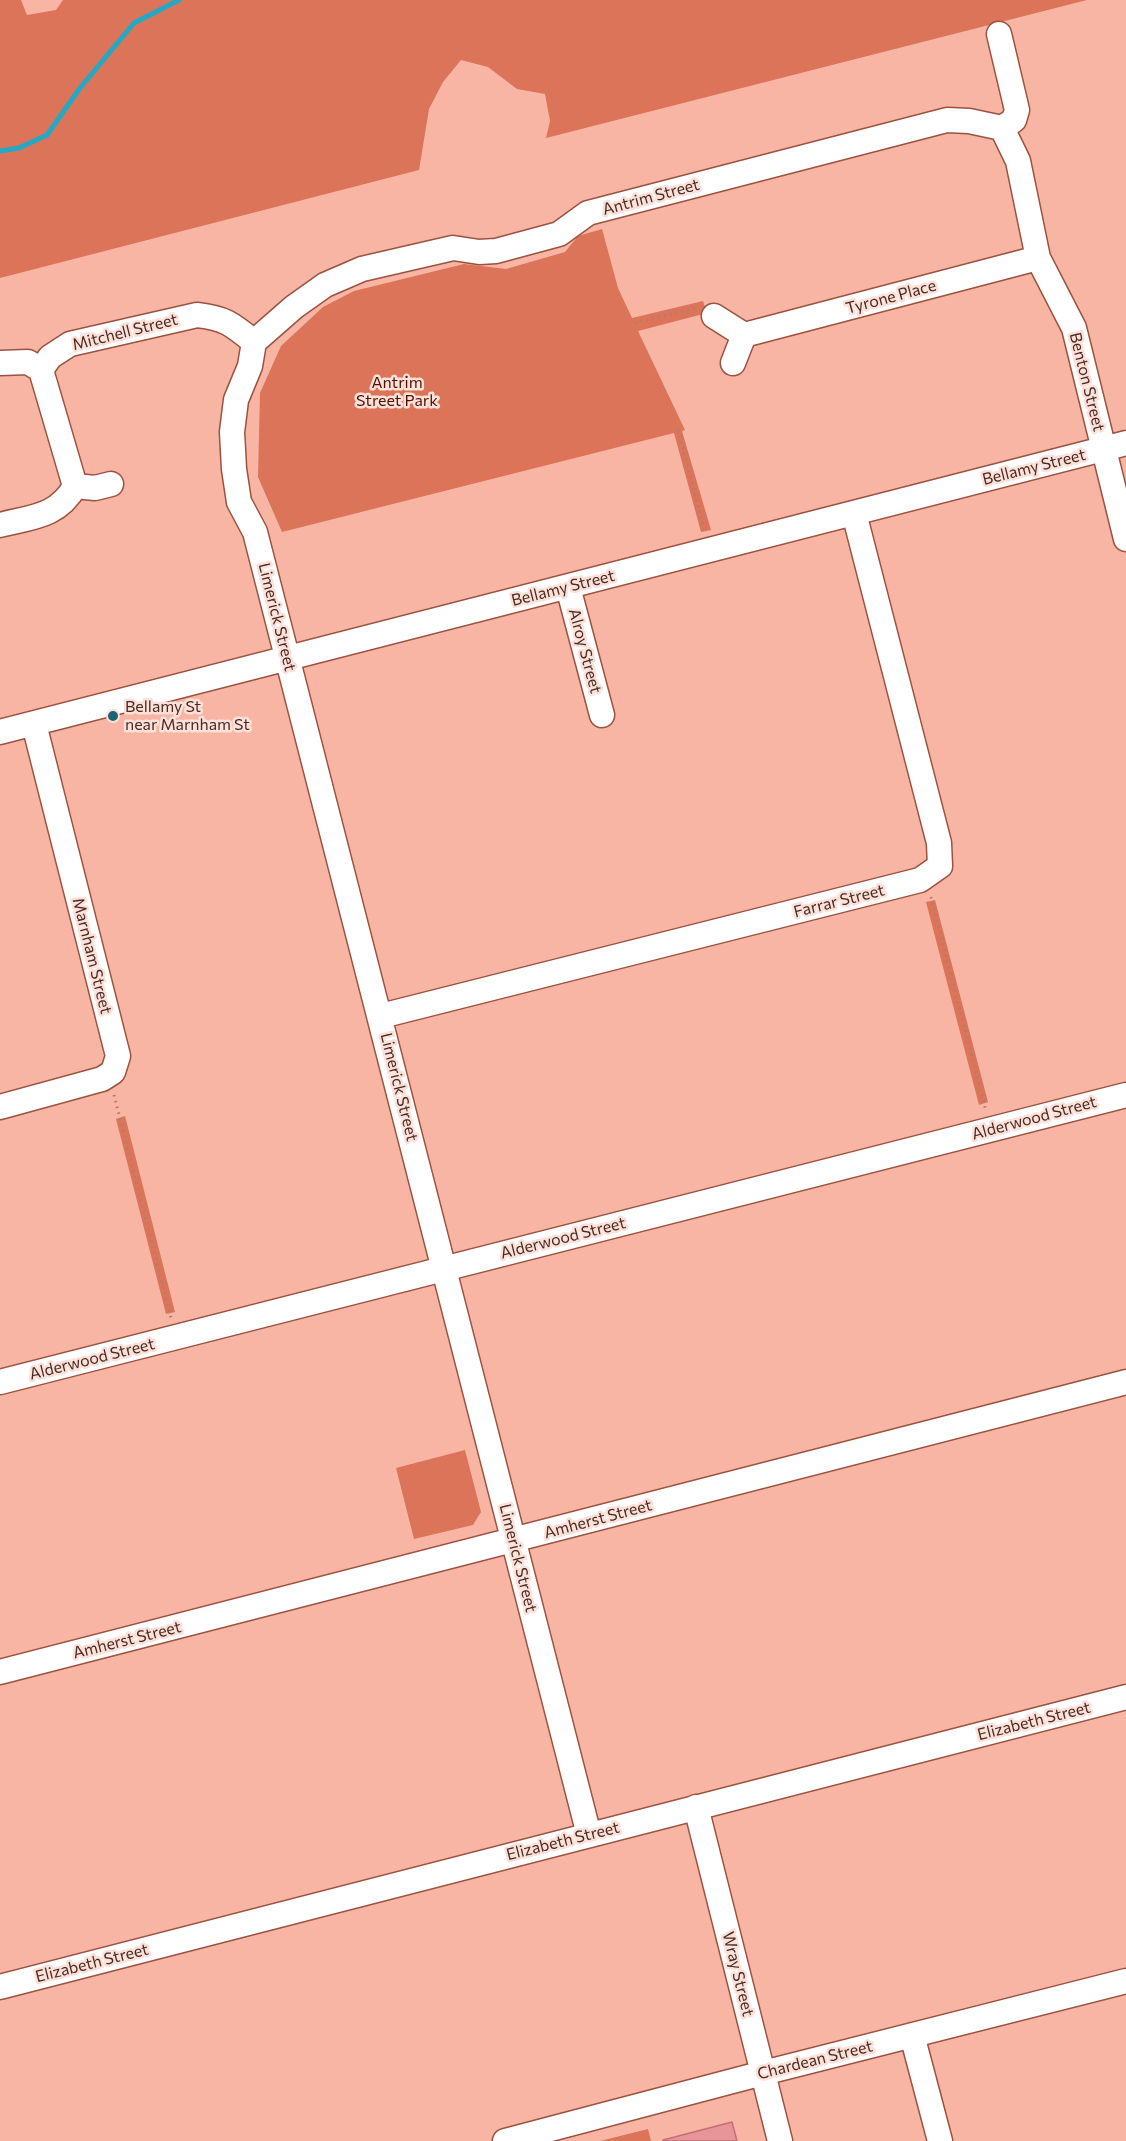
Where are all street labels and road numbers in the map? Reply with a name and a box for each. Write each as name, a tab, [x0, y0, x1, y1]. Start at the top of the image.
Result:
street label: Antrim Street	[600, 175, 702, 219]
street label: Tyrone Place	[844, 276, 938, 318]
street label: Mitchell Street	[70, 310, 180, 354]
street label: Benton Street	[1065, 330, 1109, 434]
street label: Bellamy Street	[980, 445, 1088, 489]
street label: Limerick Street	[254, 561, 300, 673]
street label: Bellamy Street	[509, 566, 617, 610]
street label: Alroy Street	[564, 606, 606, 696]
street label: Farrar Street	[792, 880, 886, 922]
street label: Marnham Street	[68, 896, 116, 1016]
street label: Limerick Street	[376, 1031, 422, 1143]
street label: Alderwood Street	[970, 1092, 1098, 1144]
street label: Alderwood Street	[498, 1213, 628, 1263]
street label: Alderwood Street	[27, 1334, 157, 1384]
street label: Amherst Street	[542, 1495, 654, 1543]
street label: Limerick Street	[495, 1502, 541, 1614]
street label: Amherst Street	[71, 1617, 183, 1663]
street label: Elizabeth Street	[975, 1698, 1093, 1744]
street label: Elizabeth Street	[504, 1818, 622, 1864]
street label: Wray Street	[718, 1930, 758, 2018]
street label: Elizabeth Street	[33, 1940, 151, 1986]
street label: Chardean Street	[755, 2036, 875, 2084]

